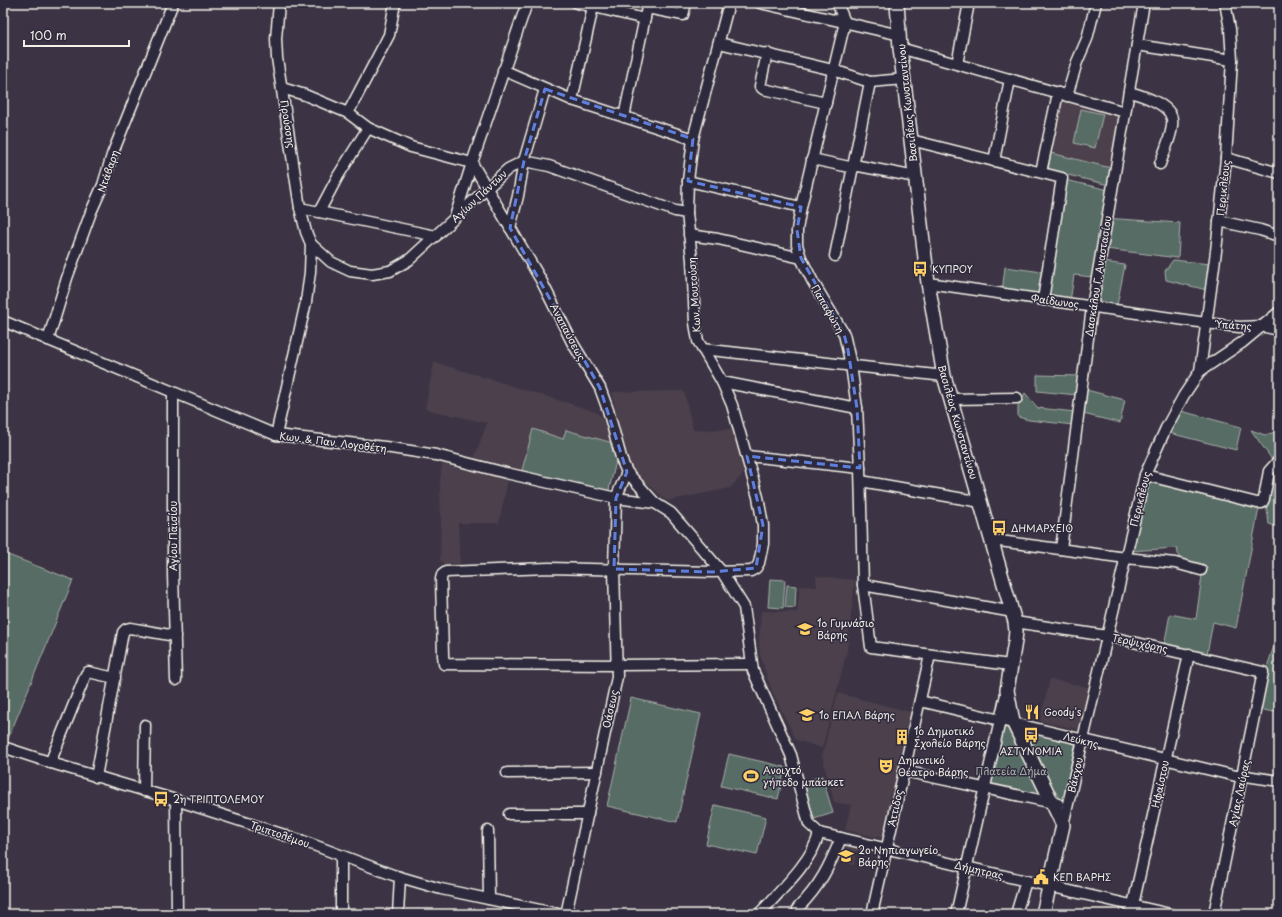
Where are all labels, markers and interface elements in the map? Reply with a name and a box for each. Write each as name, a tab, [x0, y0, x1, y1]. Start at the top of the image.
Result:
scale bar	[24, 22, 129, 48]
text: 100 m	[30, 26, 67, 44]
street label: Βασιλέως Κωνσταντίνου	[893, 43, 920, 163]
street label: Προύσσης	[277, 99, 300, 149]
street label: Ντάβαρη	[93, 148, 123, 194]
street label: Περικλέους	[1212, 159, 1233, 217]
street label: Αγίων Πάντων	[447, 166, 510, 225]
street label: Δασκάλου Γ. Αναστασίου	[1081, 214, 1115, 337]
street label: Κων. Μουτούση	[683, 257, 704, 333]
bus stop icon: ΚΥΠΡΟΥ	[911, 260, 929, 278]
place label: ΚΥΠΡΟΥ	[932, 261, 973, 276]
street label: Παπαφώτη	[808, 282, 848, 336]
street label: Φαίδωνος	[1030, 290, 1080, 311]
street label: Αναπαύσεως	[547, 300, 590, 363]
street label: Ύπάτης	[1214, 316, 1252, 333]
street label: Βασιλέως Κωνσταντίνου	[935, 363, 982, 481]
street label: Κων. & Παν. Λογοθέτη	[279, 427, 388, 456]
street label: Περικλέους	[1125, 470, 1154, 528]
street label: Αγίου Παϊσίου	[165, 501, 180, 571]
bus stop icon: ΔΗΜΑΡΧΕΙΟ	[990, 519, 1008, 537]
place label: ΔΗΜΑΡΧΕΙΟ	[1011, 520, 1073, 535]
place label: 1ο Γυμνάσιο Βάρης	[817, 615, 875, 643]
school or university icon: 1ο Γυμνάσιο Βάρης	[796, 620, 814, 638]
street label: Τερψιχόρης	[1111, 629, 1169, 656]
street label: Οάσεως	[598, 688, 621, 729]
restaurant icon: Goody's	[1023, 703, 1041, 721]
place label: Goody's	[1044, 704, 1082, 720]
school or university icon: 1ο ΕΠΑΛ Βάρης	[798, 706, 816, 724]
place label: 1ο ΕΠΑΛ Βάρης	[819, 707, 895, 723]
place label: 1ο Δημοτικό Σχολείο Βάρης	[914, 723, 986, 751]
bus stop icon: ΑΣΤΥΝΟΜΙΑ	[1022, 726, 1040, 744]
building icon: 1ο Δημοτικό Σχολείο Βάρης	[893, 728, 911, 746]
street label: Λεύκης	[1062, 728, 1100, 751]
place label: ΑΣΤΥΝΟΜΙΑ	[1000, 743, 1063, 758]
place label: Δημοτικό Θέατρο Βάρης	[898, 752, 968, 780]
street label: Βάκχου	[1063, 755, 1086, 794]
theatre icon: Δημοτικό Θέατρο Βάρης	[877, 757, 895, 775]
street label: Ηφαίστου	[1147, 758, 1172, 809]
street label: Αγίας Λαύρας	[1224, 758, 1254, 828]
place label: Ανοιχτό γήπεδο μπάσκετ	[763, 762, 844, 789]
park label: Πλατεία Δήμα	[975, 763, 1047, 778]
sports icon: Ανοιχτό γήπεδο μπάσκετ	[742, 767, 760, 785]
street label: Άττιδος	[883, 788, 906, 828]
bus stop icon: 2η ΤΡΙΠΤΟΛΕΜΟΥ	[152, 790, 170, 808]
place label: 2η ΤΡΙΠΤΟΛΕΜΟΥ	[173, 791, 264, 806]
street label: Τριπτολέμου	[249, 816, 312, 851]
place label: 2ο Νηπιαγωγείο Βάρης	[858, 842, 939, 870]
school or university icon: 2ο Νηπιαγωγείο Βάρης	[837, 847, 855, 865]
street label: Δήμητρας	[953, 857, 1005, 883]
public building icon: ΚΕΠ ΒΑΡΗΣ	[1032, 868, 1050, 886]
place label: ΚΕΠ ΒΑΡΗΣ	[1053, 869, 1111, 884]

